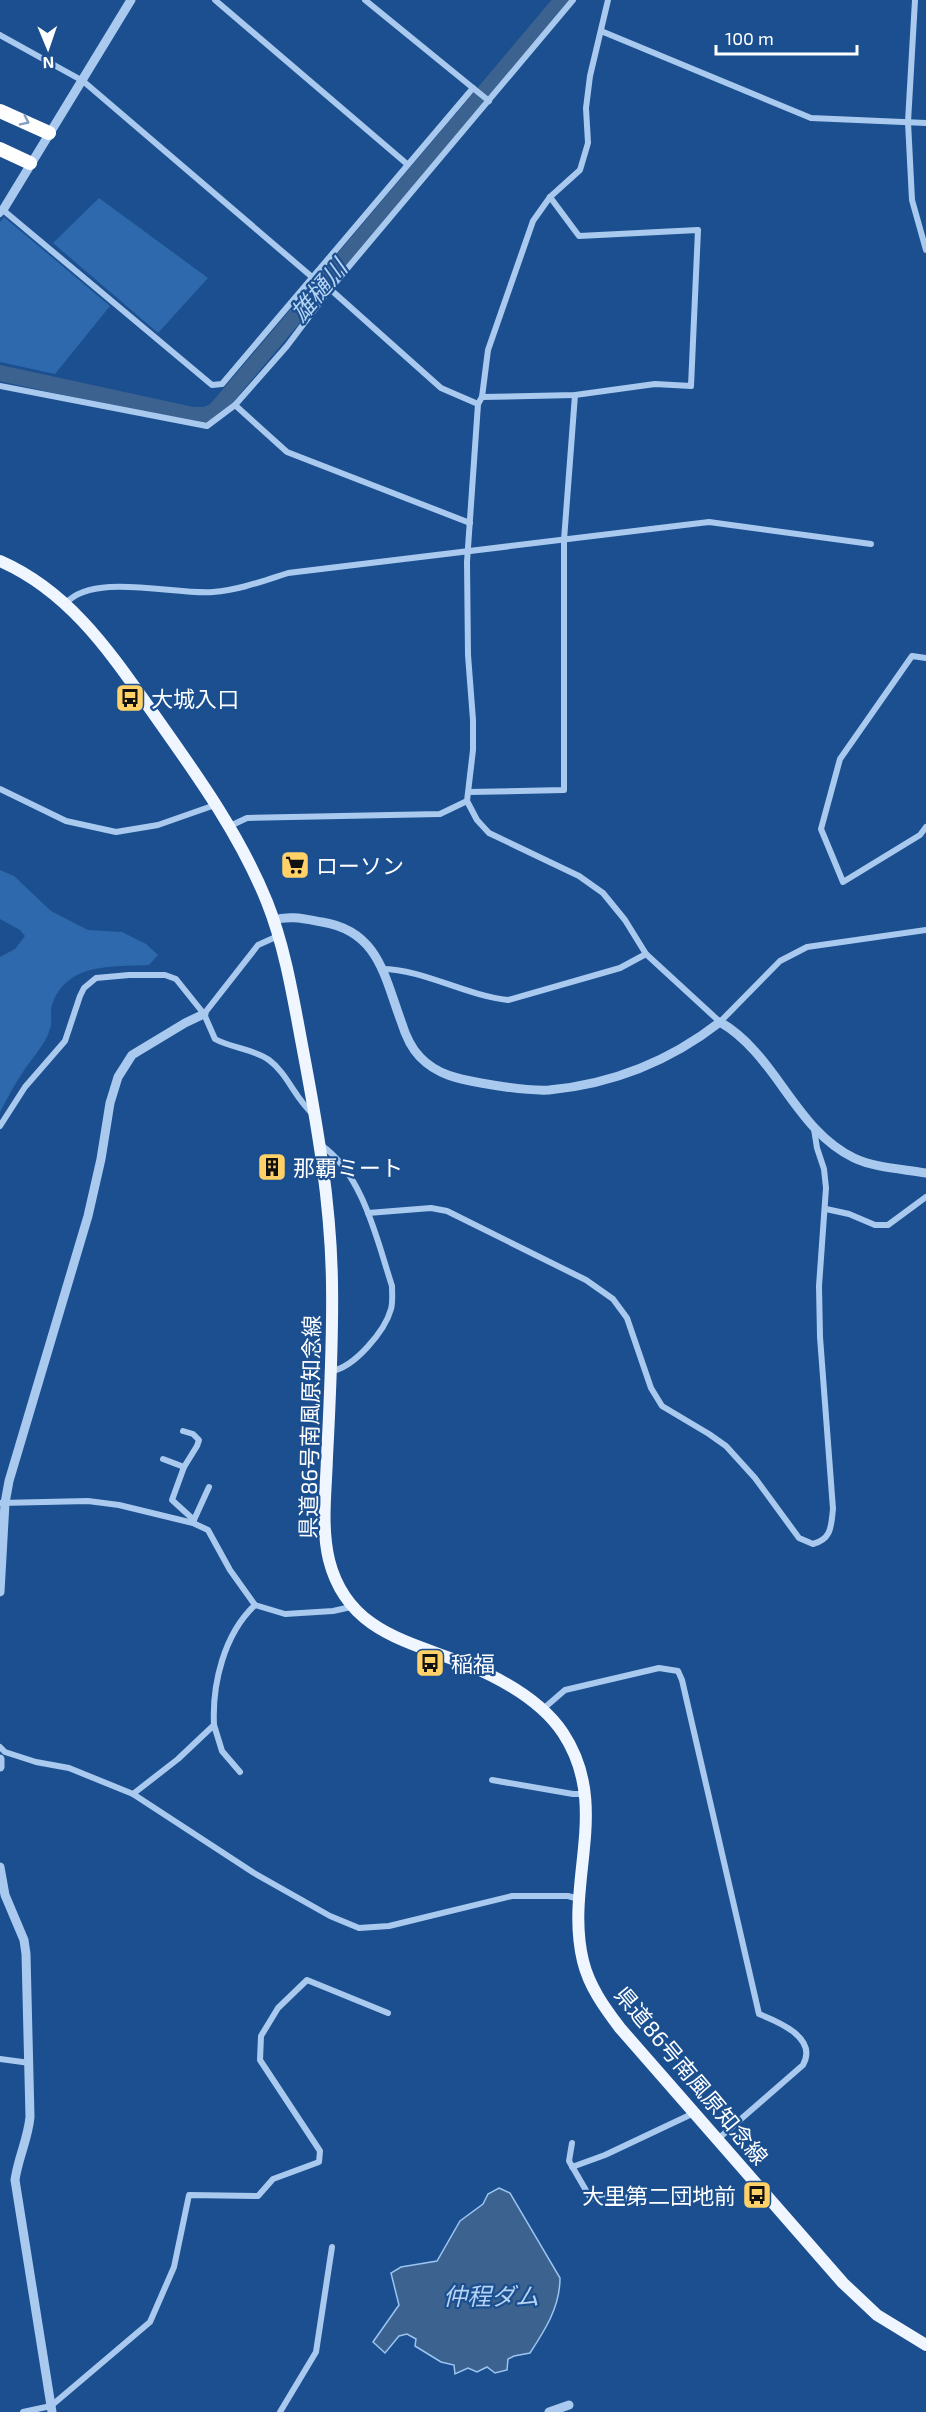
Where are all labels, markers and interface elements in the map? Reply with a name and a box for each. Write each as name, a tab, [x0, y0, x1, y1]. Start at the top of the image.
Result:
north arrow	[18, 18, 78, 78]
scale bar	[716, 18, 857, 56]
text: 100 m	[725, 27, 774, 49]
text: N	[42, 54, 55, 73]
one-way arrow	[18, 114, 29, 125]
water label: 雄樋川	[284, 251, 354, 327]
bus stop icon: 大城入口	[114, 682, 146, 714]
place label: 大城入口	[151, 685, 239, 711]
supermarket icon: ローソン	[279, 849, 311, 881]
place label: ローソン	[316, 852, 404, 878]
building icon: 那覇ミート	[256, 1151, 288, 1183]
place label: 那覇ミート	[293, 1154, 403, 1180]
street label: 県道86号南風原知念線	[294, 1315, 324, 1539]
bus stop icon: 稲福	[414, 1647, 446, 1679]
place label: 稲福	[451, 1650, 495, 1676]
street label: 県道86号南風原知念線	[610, 1981, 774, 2169]
bus stop icon: 大里第二団地前	[741, 2179, 773, 2211]
place label: 大里第二団地前	[582, 2182, 736, 2208]
water label: 仲程ダム	[443, 2281, 539, 2310]

